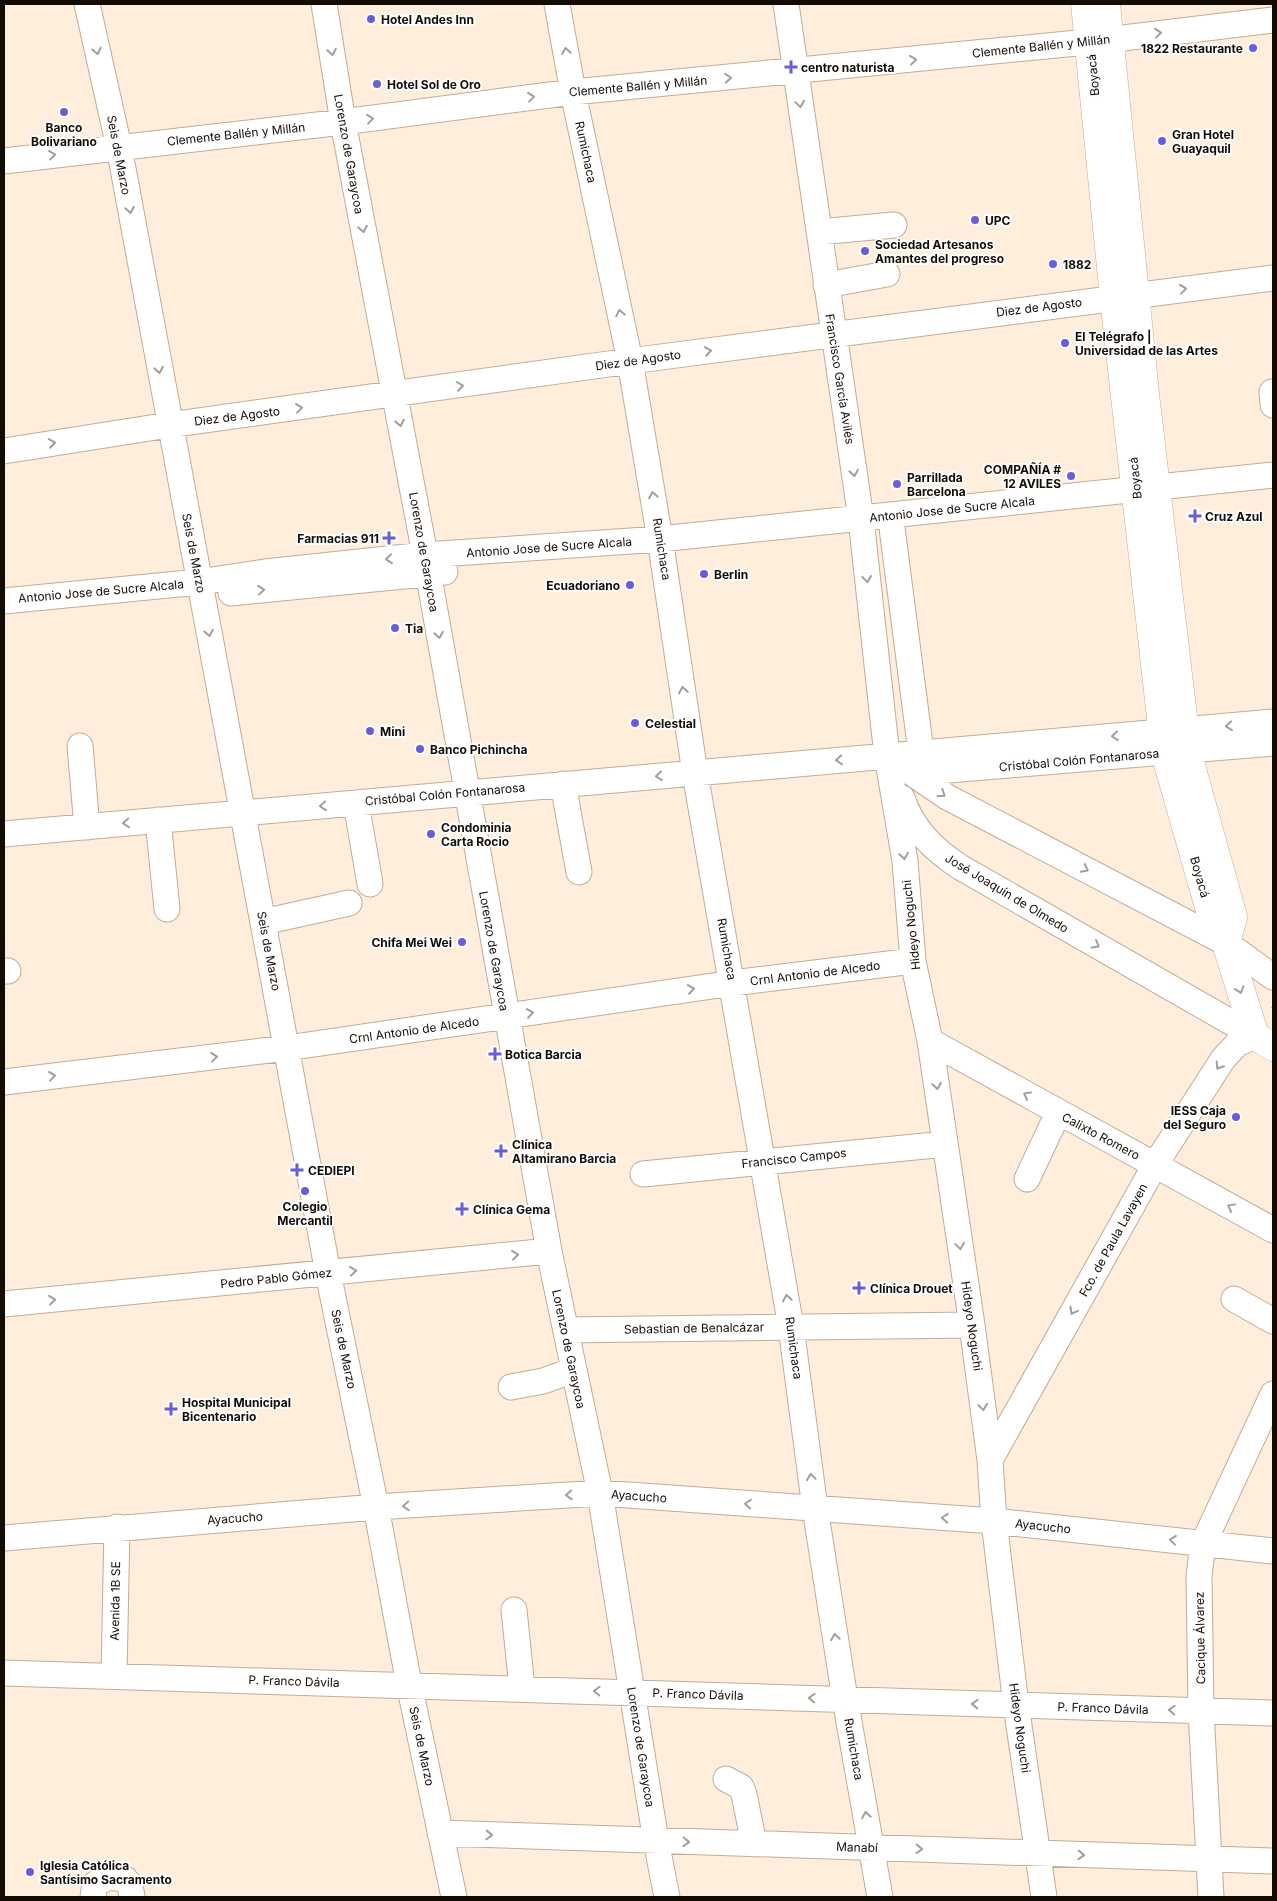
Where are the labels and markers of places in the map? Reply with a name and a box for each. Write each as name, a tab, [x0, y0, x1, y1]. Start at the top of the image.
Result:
place label: Hotel Andes Inn	[381, 12, 474, 27]
marker: Hotel Andes Inn	[365, 13, 377, 25]
place label: 1822 Restaurante	[1141, 41, 1243, 56]
marker: 1822 Restaurante	[1247, 42, 1259, 54]
place label: centro naturista	[801, 60, 895, 75]
marker: centro naturista	[785, 61, 797, 73]
place label: Hotel Sol de Oro	[387, 77, 481, 92]
marker: Hotel Sol de Oro	[371, 78, 383, 90]
marker: Banco Bolivariano	[58, 106, 70, 118]
place label: Banco Bolivariano	[31, 120, 97, 149]
place label: Gran Hotel Guayaquil	[1172, 127, 1234, 156]
marker: Gran Hotel Guayaquil	[1156, 135, 1168, 147]
place label: UPC	[985, 213, 1011, 228]
marker: UPC	[969, 214, 981, 226]
place label: Sociedad Artesanos Amantes del progreso	[875, 237, 1004, 266]
marker: Sociedad Artesanos Amantes del progreso	[859, 245, 871, 257]
place label: 1882	[1063, 257, 1091, 272]
marker: 1882	[1047, 258, 1059, 270]
place label: El Telégrafo | Universidad de las Artes	[1075, 329, 1218, 358]
marker: El Telégrafo | Universidad de las Artes	[1059, 337, 1071, 349]
place label: COMPAÑÍA # 12 AVILES	[984, 462, 1061, 491]
place label: Parrillada Barcelona	[907, 470, 966, 499]
marker: COMPAÑÍA # 12 AVILES	[1065, 470, 1077, 482]
marker: Parrillada Barcelona	[891, 478, 903, 490]
place label: Cruz Azul	[1205, 509, 1263, 524]
marker: Cruz Azul	[1189, 510, 1201, 522]
place label: Farmacias 911	[297, 531, 379, 546]
marker: Farmacias 911	[383, 532, 395, 544]
place label: Berlin	[714, 567, 748, 582]
marker: Berlin	[698, 568, 710, 580]
place label: Ecuadoriano	[546, 578, 620, 593]
marker: Ecuadoriano	[624, 579, 636, 591]
place label: Tia	[405, 621, 423, 636]
marker: Tia	[389, 622, 401, 634]
place label: Celestial	[645, 716, 696, 731]
marker: Celestial	[629, 717, 641, 729]
place label: Mini	[380, 724, 405, 739]
marker: Mini	[364, 725, 376, 737]
place label: Banco Pichincha	[430, 742, 527, 757]
marker: Banco Pichincha	[414, 743, 426, 755]
place label: Condominia Carta Rocio	[441, 820, 512, 849]
marker: Condominia Carta Rocio	[425, 828, 437, 840]
place label: Chifa Mei Wei	[371, 935, 452, 950]
marker: Chifa Mei Wei	[456, 936, 468, 948]
place label: Botica Barcia	[505, 1047, 582, 1062]
marker: Botica Barcia	[489, 1048, 501, 1060]
place label: IESS Caja del Seguro	[1163, 1103, 1226, 1132]
marker: IESS Caja del Seguro	[1230, 1111, 1242, 1123]
place label: Clínica Altamirano Barcia	[512, 1137, 616, 1166]
marker: Clínica Altamirano Barcia	[494, 1144, 508, 1158]
marker: CEDIEPI	[290, 1163, 304, 1177]
place label: CEDIEPI	[308, 1163, 355, 1178]
marker: Colegio Mercantil	[299, 1185, 311, 1197]
place label: Colegio Mercantil	[277, 1199, 333, 1228]
marker: Clínica Gema	[455, 1202, 469, 1216]
place label: Clínica Gema	[473, 1202, 550, 1217]
marker: Clínica Drouet	[852, 1281, 866, 1295]
place label: Clínica Drouet	[870, 1281, 953, 1296]
place label: Hospital Municipal Bicentenario	[182, 1395, 291, 1424]
marker: Hospital Municipal Bicentenario	[164, 1402, 178, 1416]
place label: Iglesia Católica Santísimo Sacramento	[40, 1858, 172, 1887]
marker: Iglesia Católica Santísimo Sacramento	[24, 1866, 36, 1878]

